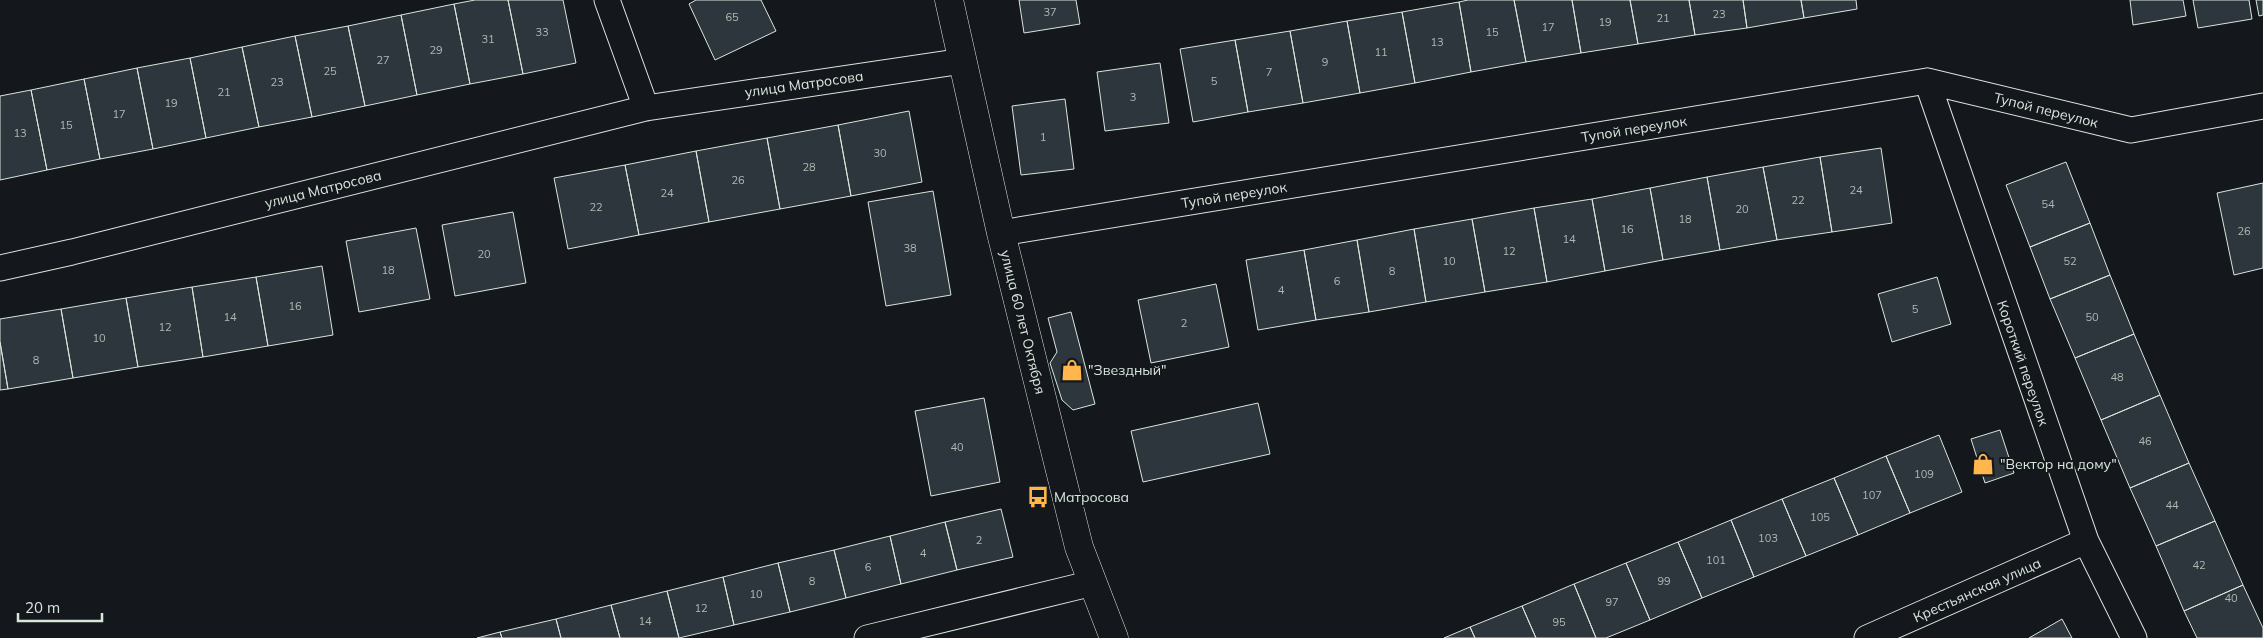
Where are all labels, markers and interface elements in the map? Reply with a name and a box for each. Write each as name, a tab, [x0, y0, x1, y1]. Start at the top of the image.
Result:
house number: 37	[1043, 5, 1057, 19]
house number: 23	[1712, 7, 1726, 21]
house number: 65	[725, 10, 739, 24]
house number: 21	[1656, 11, 1670, 25]
house number: 19	[1598, 15, 1612, 29]
house number: 17	[1541, 20, 1555, 34]
house number: 33	[535, 25, 549, 39]
house number: 15	[1485, 25, 1499, 39]
house number: 31	[481, 32, 495, 46]
house number: 13	[1430, 35, 1444, 49]
house number: 29	[429, 43, 443, 57]
house number: 11	[1374, 45, 1388, 59]
house number: 27	[376, 53, 390, 67]
house number: 9	[1322, 55, 1328, 69]
house number: 25	[323, 64, 337, 78]
house number: 7	[1266, 65, 1272, 79]
street label: улица Матросова	[744, 67, 864, 101]
house number: 5	[1211, 74, 1218, 88]
house number: 23	[270, 75, 284, 89]
house number: 21	[217, 85, 231, 99]
street label: Тупой переулок	[1992, 88, 2100, 132]
house number: 3	[1130, 90, 1136, 104]
house number: 19	[164, 96, 178, 110]
house number: 17	[112, 107, 126, 121]
street label: Тупой переулок	[1580, 112, 1689, 146]
house number: 15	[59, 118, 73, 132]
house number: 13	[13, 126, 27, 140]
house number: 1	[1040, 130, 1046, 144]
house number: 30	[873, 146, 887, 160]
house number: 28	[802, 160, 816, 174]
street label: улица Матросова	[263, 166, 383, 212]
house number: 26	[731, 173, 745, 187]
street label: Тупой переулок	[1180, 178, 1289, 212]
house number: 24	[1849, 183, 1863, 197]
house number: 24	[660, 186, 674, 200]
house number: 22	[1791, 193, 1805, 207]
house number: 54	[2041, 197, 2055, 211]
house number: 22	[589, 200, 603, 214]
house number: 20	[1735, 202, 1749, 216]
house number: 18	[1678, 212, 1692, 226]
house number: 16	[1620, 222, 1634, 236]
house number: 26	[2237, 224, 2251, 238]
house number: 14	[1562, 232, 1576, 246]
house number: 38	[903, 241, 917, 255]
house number: 12	[1502, 244, 1516, 258]
house number: 20	[477, 247, 491, 261]
street label: улица 60 лет Октября	[996, 248, 1050, 396]
house number: 10	[1442, 254, 1456, 268]
house number: 52	[2063, 254, 2077, 268]
house number: 18	[381, 263, 395, 277]
house number: 8	[1389, 264, 1396, 278]
house number: 6	[1334, 274, 1341, 288]
house number: 4	[1278, 283, 1285, 297]
street label: Короткий переулок	[1993, 298, 2053, 429]
house number: 16	[288, 299, 302, 313]
house number: 5	[1912, 302, 1919, 316]
house number: 14	[223, 310, 237, 324]
house number: 50	[2085, 310, 2099, 324]
house number: 2	[1181, 316, 1188, 330]
house number: 12	[158, 320, 172, 334]
house number: 10	[92, 331, 106, 345]
house number: 8	[33, 353, 40, 367]
shop icon: "Звездный"	[1059, 357, 1085, 383]
place label: "Звездный"	[1088, 361, 1167, 379]
house number: 48	[2110, 370, 2124, 384]
house number: 46	[2138, 434, 2152, 448]
house number: 40	[950, 440, 964, 454]
shop icon: "Вектор на дому"	[1970, 451, 1996, 477]
place label: "Вектор на дому"	[2000, 455, 2117, 473]
house number: 109	[1914, 467, 1934, 481]
bus stop icon: Матросова	[1025, 484, 1051, 510]
place label: Матросова	[1054, 488, 1129, 506]
house number: 107	[1862, 488, 1882, 502]
house number: 44	[2165, 498, 2179, 512]
house number: 105	[1810, 510, 1830, 524]
house number: 103	[1758, 531, 1778, 545]
house number: 2	[976, 533, 983, 547]
house number: 4	[920, 546, 927, 560]
house number: 101	[1706, 553, 1726, 567]
street label: Крестьянская улица	[1910, 554, 2044, 626]
house number: 42	[2192, 558, 2206, 572]
house number: 6	[865, 560, 872, 574]
house number: 8	[809, 574, 816, 588]
house number: 99	[1657, 574, 1671, 588]
house number: 10	[749, 587, 763, 601]
scale bar	[18, 590, 101, 622]
house number: 40	[2224, 591, 2238, 605]
house number: 97	[1605, 595, 1619, 609]
text: 20 m	[25, 598, 60, 617]
house number: 12	[694, 601, 708, 615]
house number: 14	[638, 614, 652, 628]
house number: 95	[1552, 615, 1566, 629]

